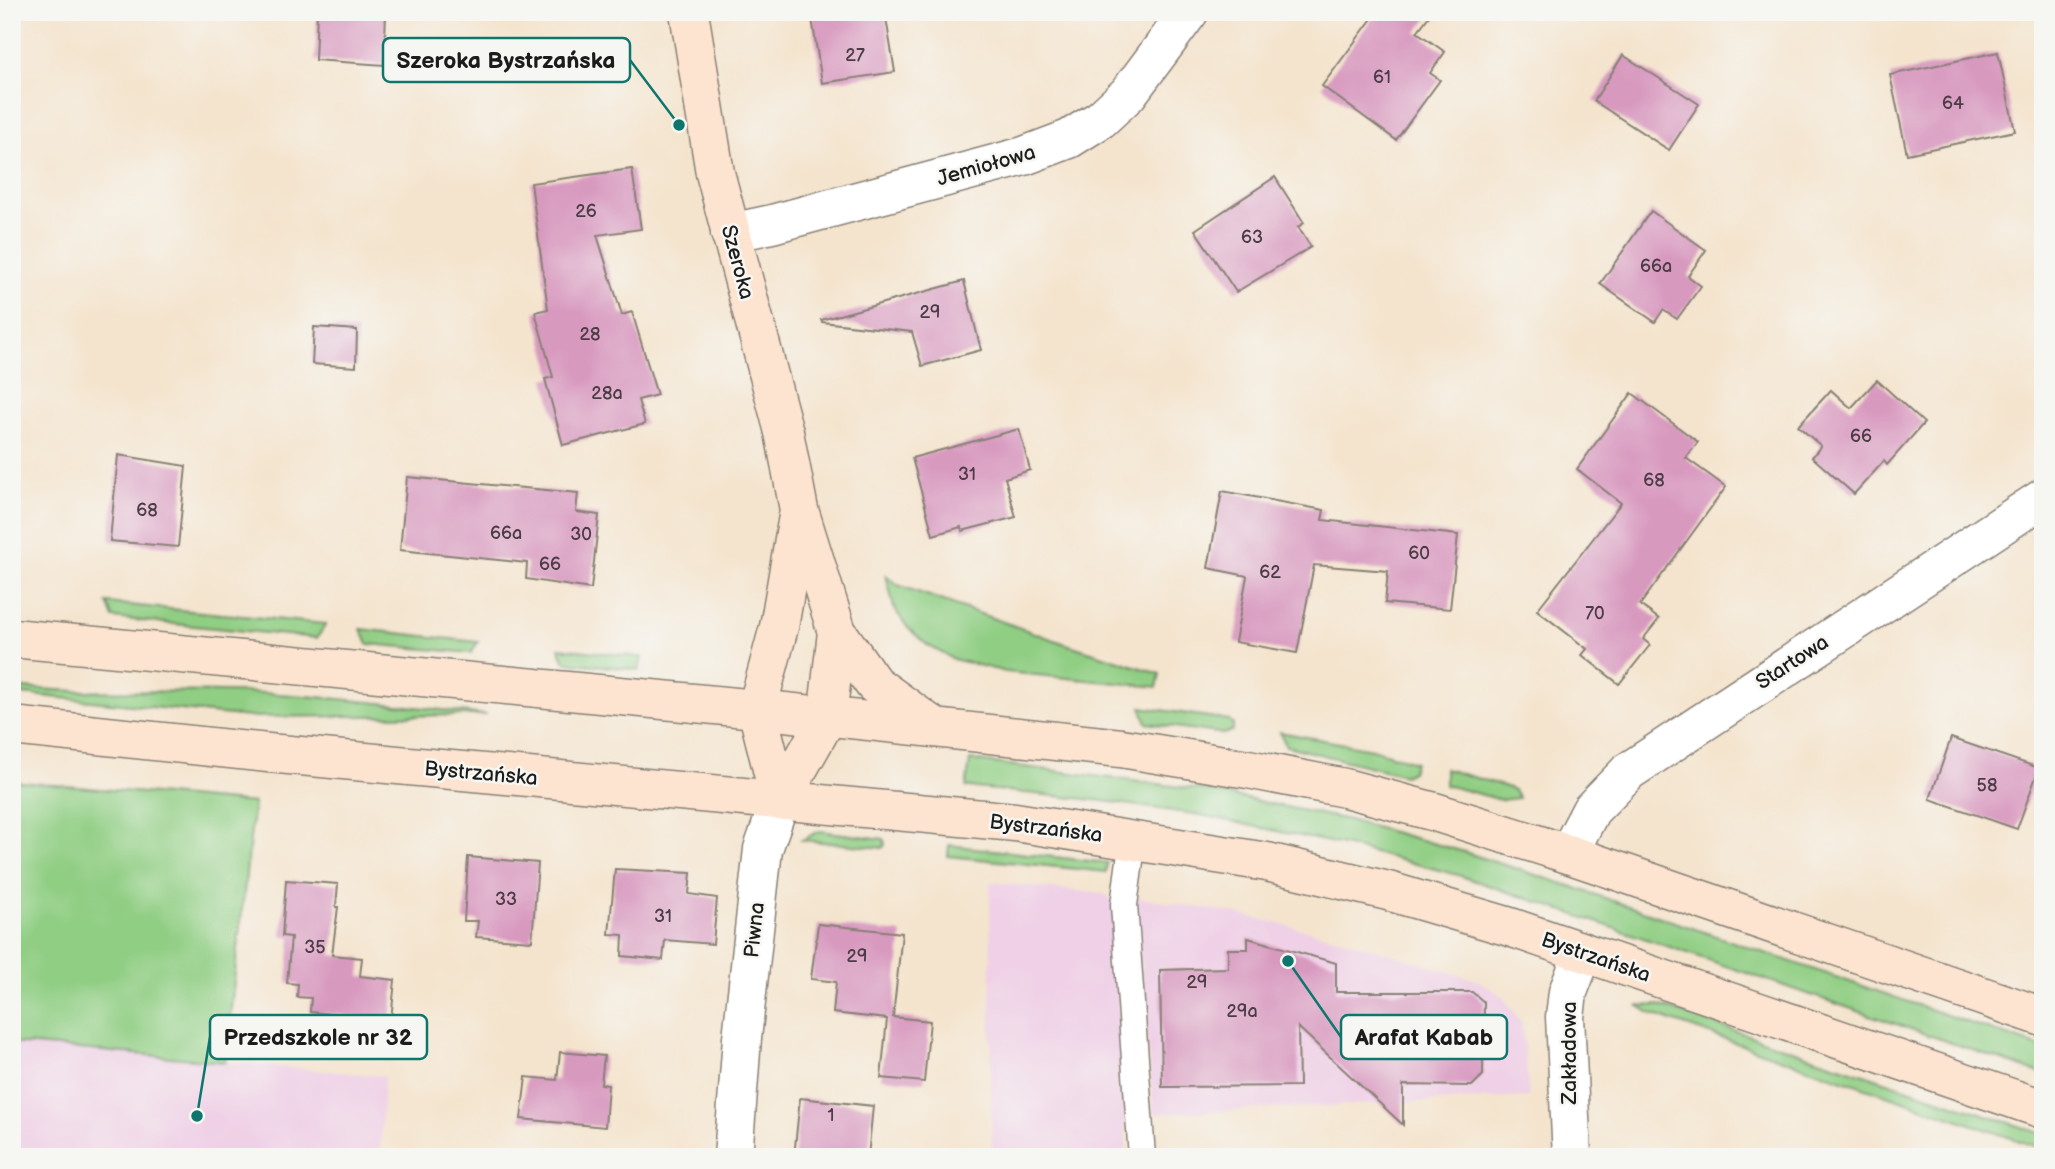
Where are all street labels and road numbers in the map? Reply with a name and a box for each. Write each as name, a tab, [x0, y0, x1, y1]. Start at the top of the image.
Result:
street label: Jemiołowa	[934, 140, 1038, 191]
street label: Szeroka	[716, 222, 759, 302]
street label: Startowa	[1751, 630, 1833, 695]
street label: Bystrzańska	[423, 756, 539, 791]
street label: Bystrzańska	[988, 809, 1104, 848]
street label: Piwna	[739, 901, 770, 959]
street label: Bystrzańska	[1538, 927, 1654, 988]
street label: Zakładowa	[1557, 1001, 1582, 1106]

